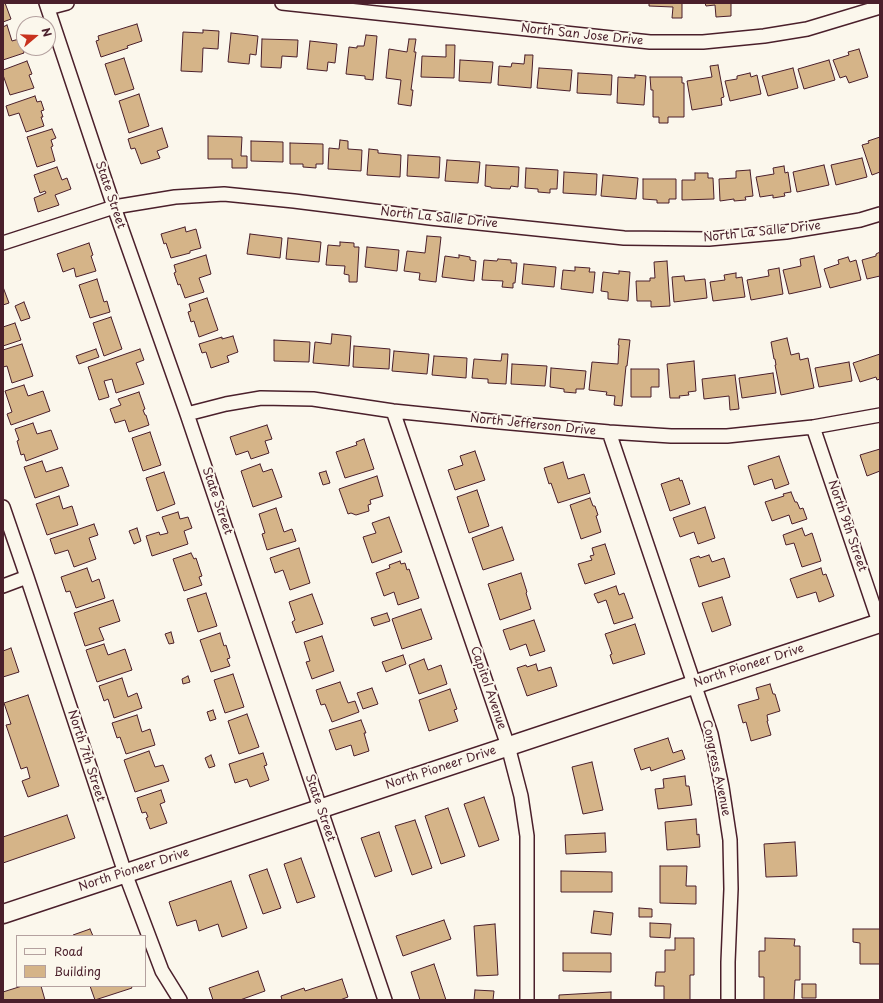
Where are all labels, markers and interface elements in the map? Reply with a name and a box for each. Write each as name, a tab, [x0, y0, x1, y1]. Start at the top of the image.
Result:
north arrow	[16, 16, 56, 56]
street label: North San Jose Drive	[520, 21, 644, 49]
text: N	[37, 25, 56, 39]
street label: State Street	[92, 159, 128, 231]
street label: North La Salle Drive	[380, 205, 498, 231]
street label: North La Salle Drive	[703, 219, 821, 245]
street label: North Jefferson Drive	[469, 411, 597, 439]
street label: State Street	[199, 465, 235, 537]
street label: North 9th Street	[825, 478, 869, 574]
street label: North Pioneer Drive	[692, 641, 806, 691]
street label: Capitol Avenue	[467, 645, 509, 731]
street label: North 7th Street	[64, 708, 108, 804]
street label: Congress Avenue	[699, 719, 733, 817]
street label: North Pioneer Drive	[384, 743, 498, 793]
street label: State Street	[302, 772, 338, 844]
street label: North Pioneer Drive	[77, 845, 191, 895]
legend	[16, 935, 146, 987]
text: Road	[54, 942, 83, 960]
text: Building	[54, 962, 101, 980]

